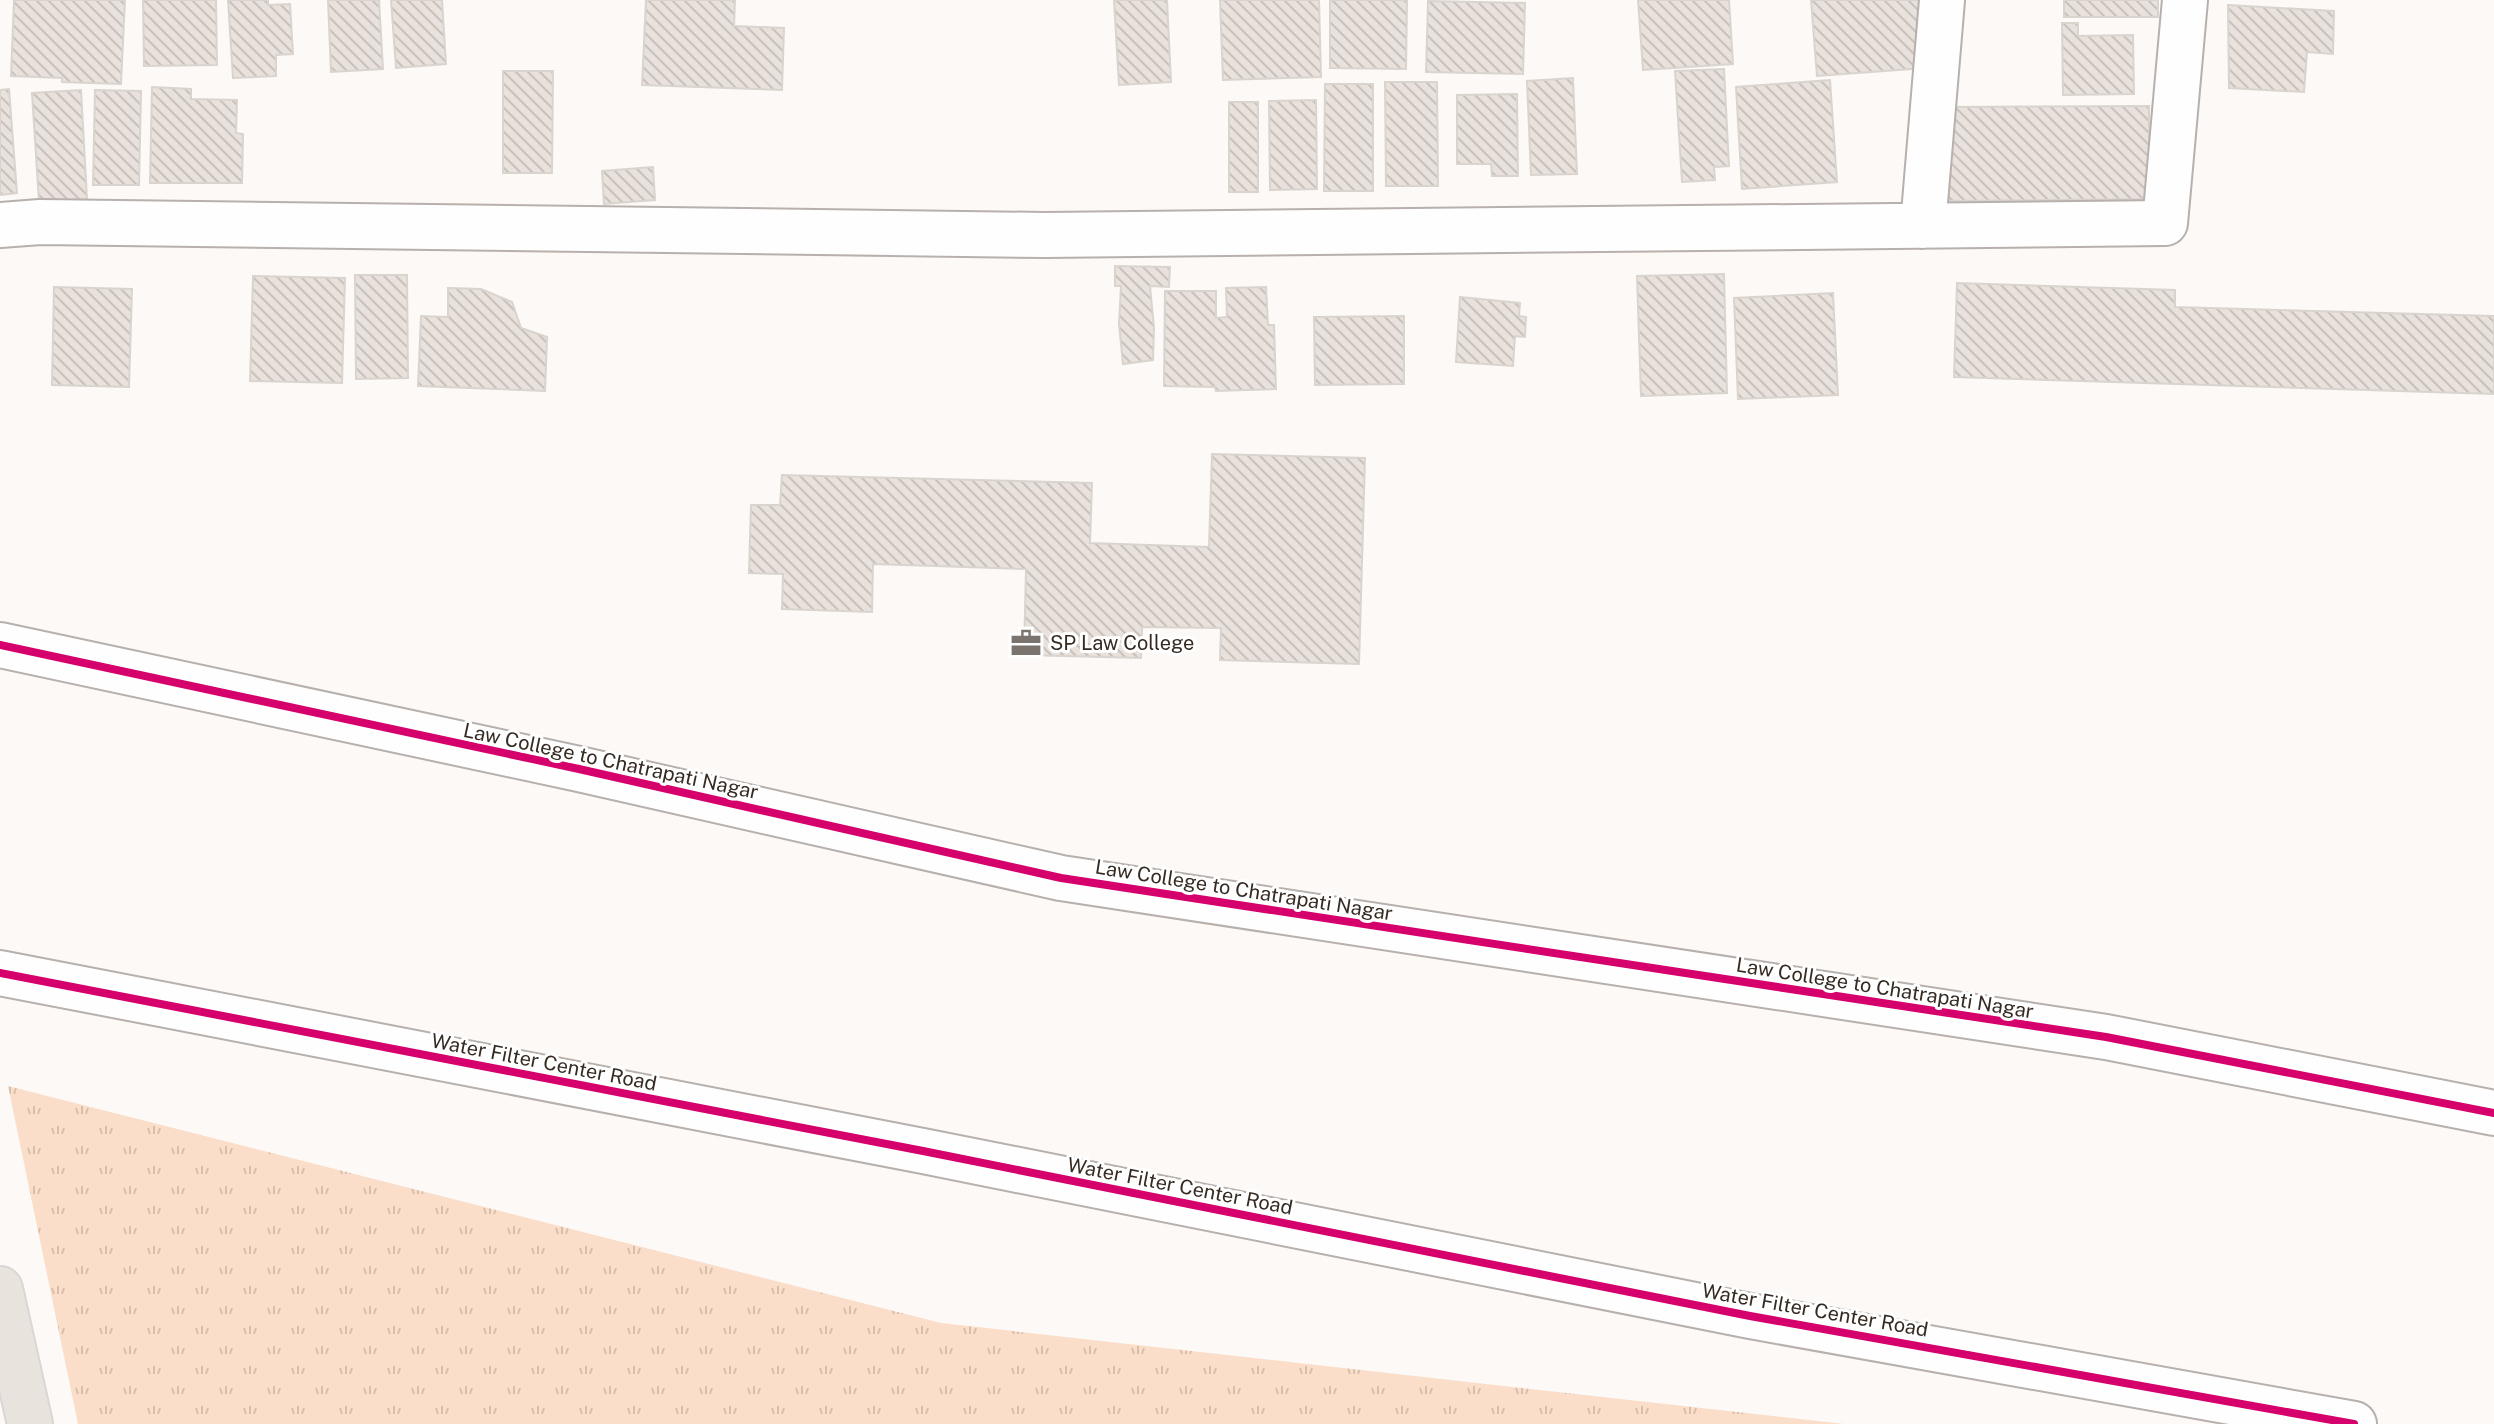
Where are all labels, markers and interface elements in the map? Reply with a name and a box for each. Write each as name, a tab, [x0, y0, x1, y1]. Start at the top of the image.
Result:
office icon: SP Law College	[1009, 626, 1043, 660]
place label: SP Law College	[1050, 631, 1194, 655]
street label: Law College to Chatrapati Nagar	[461, 718, 761, 804]
street label: Law College to Chatrapati Nagar	[1093, 855, 1395, 925]
street label: Law College to Chatrapati Nagar	[1734, 953, 2036, 1023]
street label: Water Filter Center Road	[429, 1028, 659, 1096]
street label: Water Filter Center Road	[1065, 1152, 1295, 1220]
street label: Water Filter Center Road	[1700, 1278, 1930, 1342]

